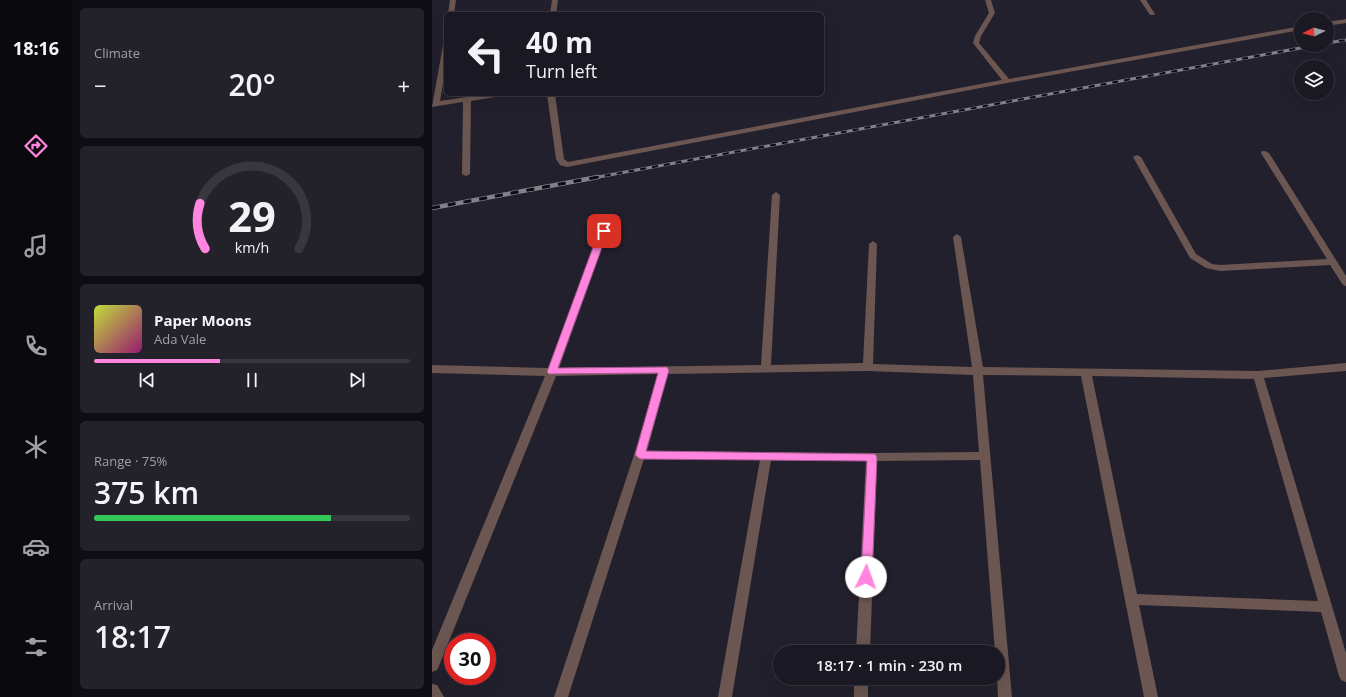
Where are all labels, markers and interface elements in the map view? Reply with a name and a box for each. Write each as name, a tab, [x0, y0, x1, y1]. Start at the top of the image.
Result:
north arrow	[1294, 12, 1334, 52]
map controls	[1294, 12, 1334, 100]
text: 40 m	[526, 23, 593, 61]
icon: left	[460, 28, 512, 80]
text: 18:16	[13, 36, 59, 60]
text: Climate	[94, 44, 140, 62]
text: Turn left	[526, 59, 597, 83]
button: layers	[1294, 60, 1334, 100]
text: 20°	[228, 64, 276, 105]
text: −	[94, 70, 107, 100]
text: +	[397, 70, 410, 100]
icon: directions	[22, 132, 50, 160]
text: 29	[228, 187, 276, 243]
pin	[587, 214, 621, 248]
icon: arrive	[593, 220, 615, 242]
icon: music	[22, 232, 50, 260]
text: km/h	[235, 237, 269, 256]
text: Paper Moons	[154, 310, 252, 330]
text: Ada Vale	[154, 330, 206, 348]
icon: phone	[22, 332, 50, 360]
icon: previous	[136, 369, 158, 391]
icon: pause	[241, 369, 263, 391]
icon: next	[346, 369, 368, 391]
icon: climate	[22, 433, 50, 461]
text: Range · 75%	[94, 452, 167, 470]
text: 375 km	[94, 472, 199, 513]
icon: car	[22, 533, 50, 561]
position arrow	[845, 556, 887, 598]
text: Arrival	[94, 596, 133, 614]
text: 18:17	[94, 616, 171, 657]
icon: filters	[22, 633, 50, 661]
speed limit sign: 30	[444, 633, 496, 685]
text: 18:17 · 1 min · 230 m	[816, 655, 962, 675]

